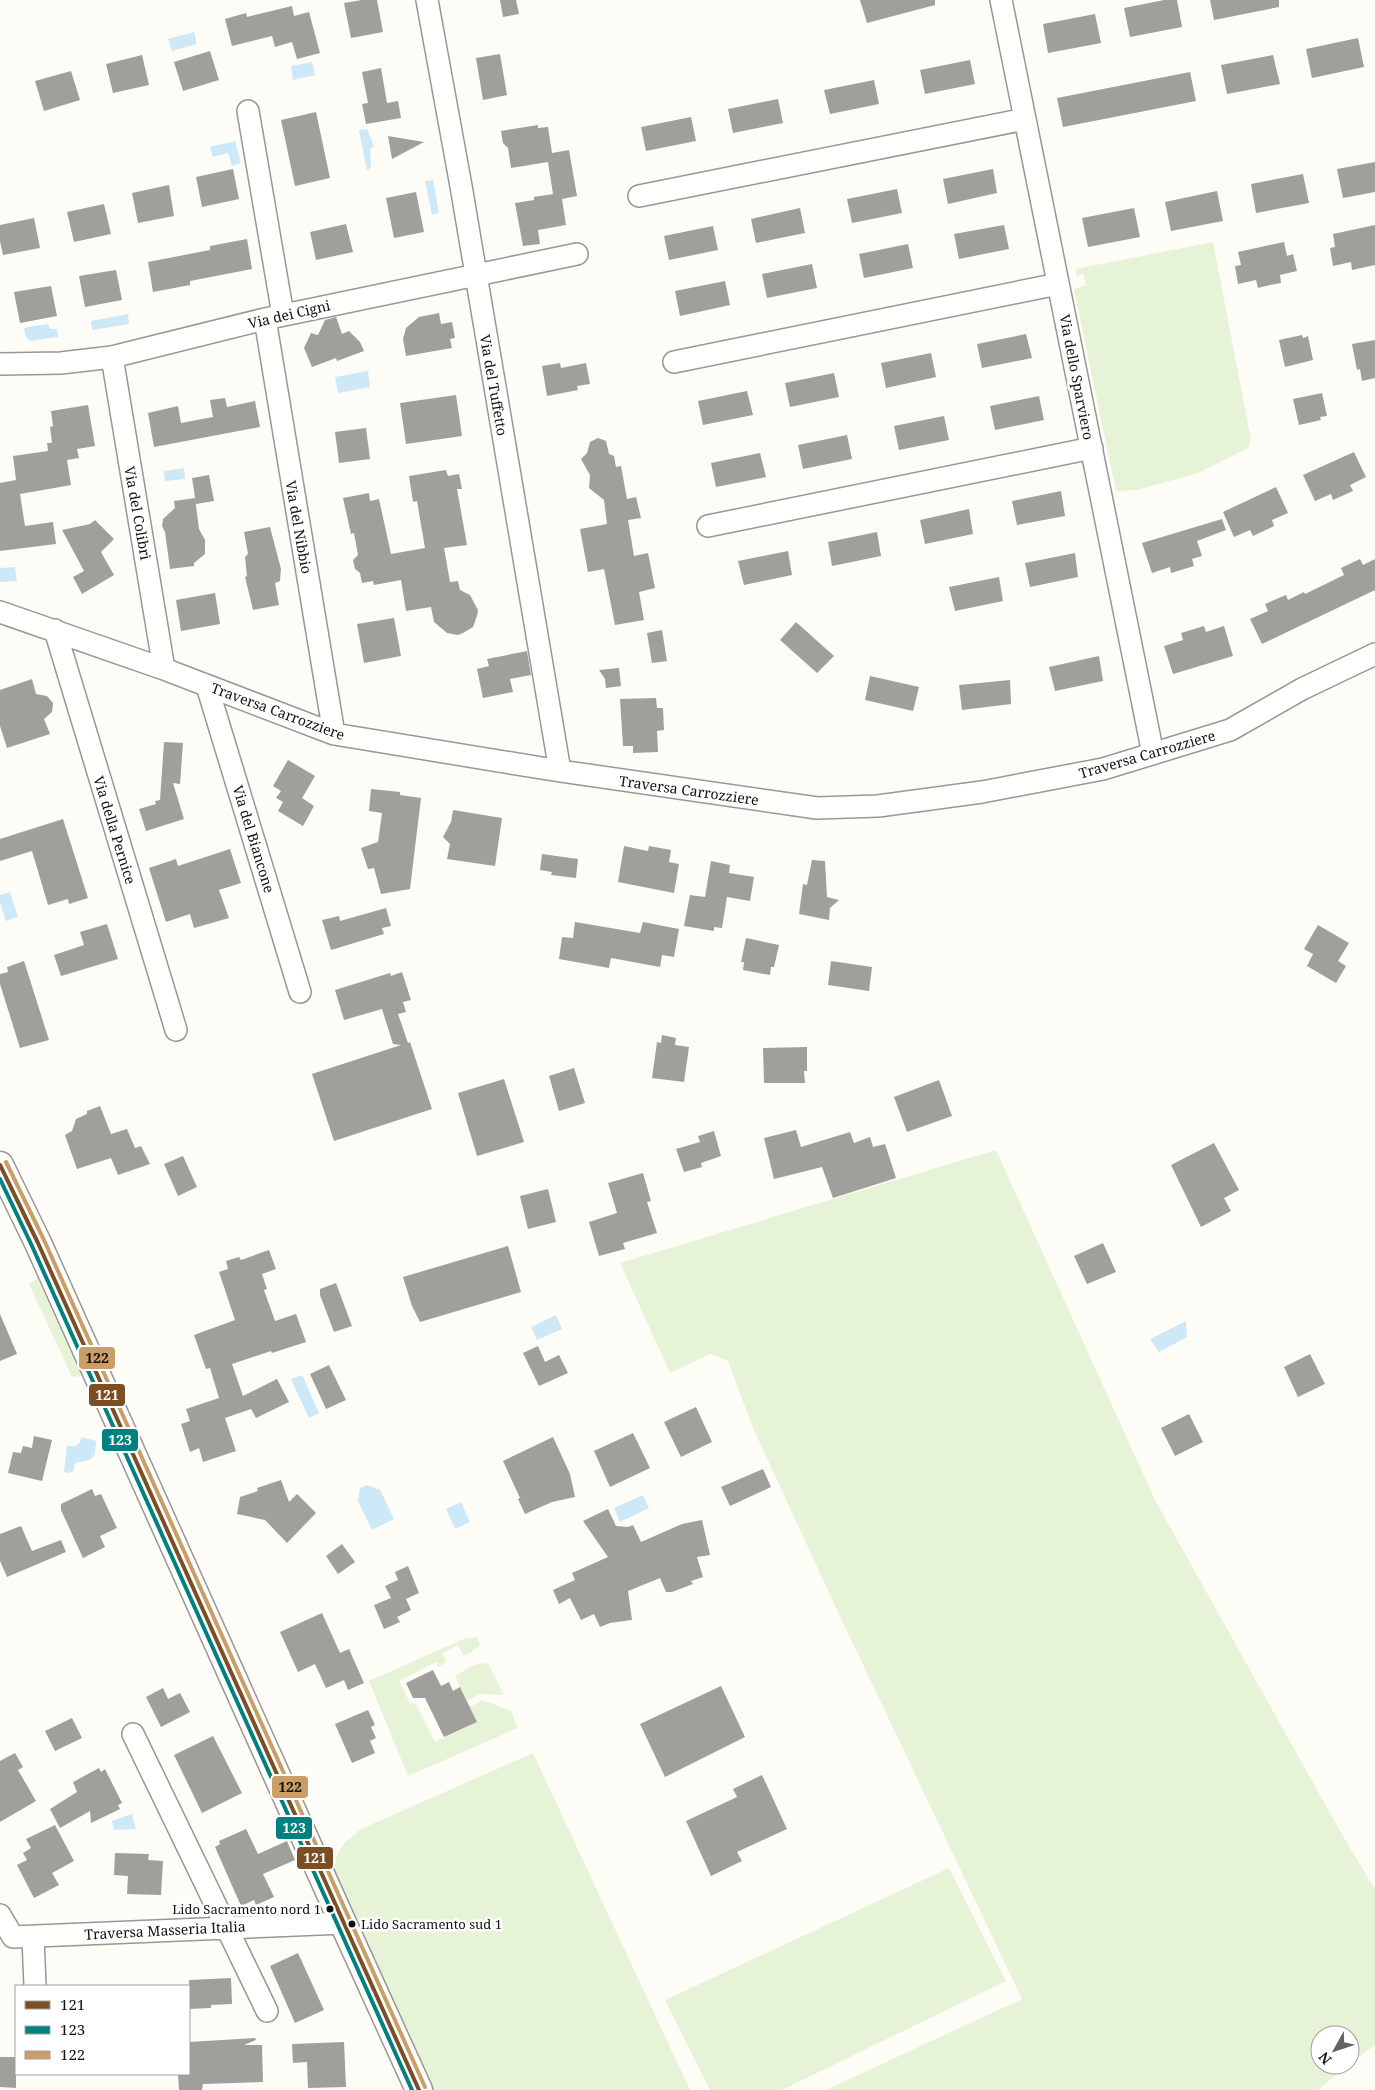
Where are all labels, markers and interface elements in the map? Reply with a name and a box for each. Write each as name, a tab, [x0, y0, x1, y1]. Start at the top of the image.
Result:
street label: Via dei Cigni	[246, 295, 332, 333]
street label: Via dello Sparviero	[1056, 313, 1098, 441]
street label: Via del Tuffetto	[476, 333, 512, 437]
street label: Via del Colibrì	[120, 465, 156, 562]
street label: Via del Nibbio	[281, 479, 317, 575]
street label: Traversa Carrozziere	[209, 678, 347, 744]
street label: Traversa Carrozziere	[1077, 725, 1217, 783]
street label: Traversa Carrozziere	[618, 771, 760, 809]
street label: Via della Pernice	[90, 774, 140, 886]
street label: Via del Biancone	[229, 783, 279, 895]
line badge: 122	[78, 1346, 116, 1370]
text: 122	[85, 1348, 109, 1367]
line badge: 121	[88, 1383, 126, 1407]
text: 121	[95, 1385, 119, 1404]
line badge: 123	[101, 1428, 139, 1452]
text: 123	[108, 1430, 132, 1449]
line badge: 122	[271, 1775, 309, 1799]
text: 122	[278, 1777, 302, 1796]
line badge: 123	[275, 1816, 313, 1840]
text: 123	[282, 1818, 306, 1837]
line badge: 121	[296, 1846, 334, 1870]
text: 121	[303, 1848, 327, 1867]
place label: Lido Sacramento nord 1	[172, 1900, 321, 1918]
marker: Lido Sacramento nord 1	[325, 1904, 335, 1914]
place label: Lido Sacramento sud 1	[361, 1915, 502, 1933]
street label: Traversa Masseria Italia	[84, 1916, 246, 1944]
marker: Lido Sacramento sud 1	[347, 1919, 357, 1929]
legend	[15, 1985, 190, 2075]
text: 121	[60, 1994, 85, 2014]
text: 123	[60, 2019, 85, 2039]
north arrow	[1310, 2025, 1360, 2075]
text: 122	[60, 2044, 85, 2064]
text: N	[1314, 2048, 1335, 2069]

